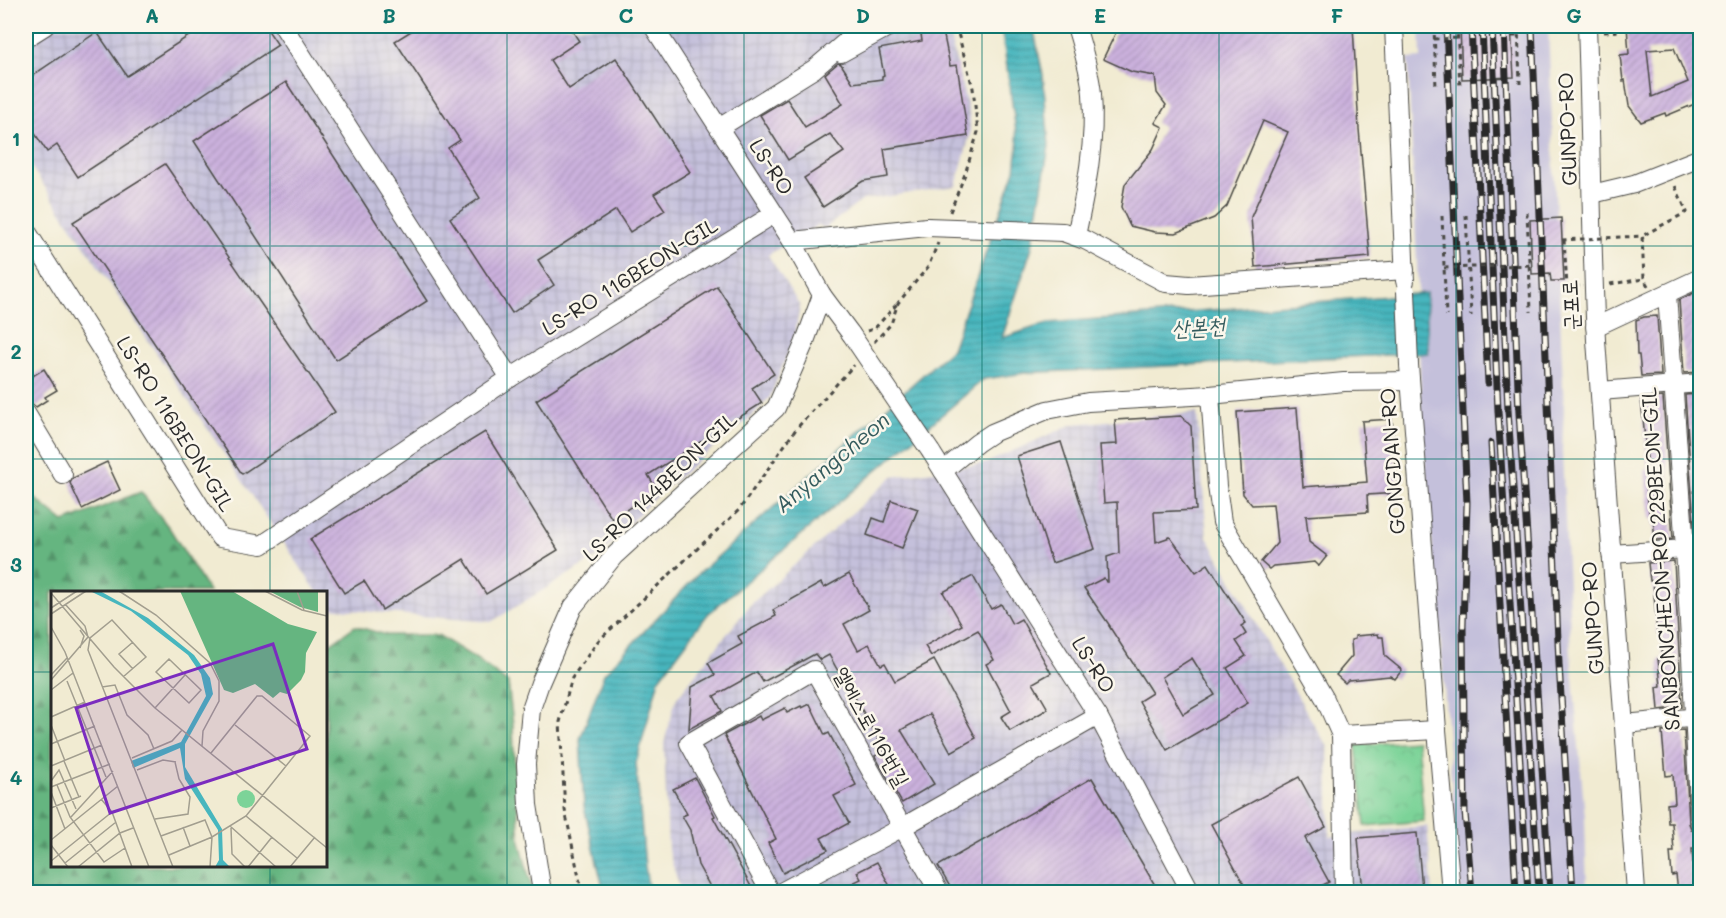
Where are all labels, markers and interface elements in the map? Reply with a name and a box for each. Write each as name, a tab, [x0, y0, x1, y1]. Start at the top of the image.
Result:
text: A	[145, 2, 159, 28]
text: B	[382, 2, 396, 28]
text: C	[619, 2, 634, 28]
text: D	[856, 2, 870, 28]
text: E	[1094, 2, 1106, 28]
text: F	[1331, 2, 1344, 28]
text: G	[1566, 2, 1582, 28]
street label: GUNPO-RO	[1551, 72, 1582, 186]
text: 1	[12, 125, 20, 151]
street label: LS-RO	[744, 133, 800, 199]
street label: LS-RO 116BEON-GIL	[536, 211, 722, 341]
street label: 군포로	[1555, 279, 1584, 331]
water label: 산본천	[1170, 310, 1228, 343]
street label: LS-RO 116BEON-GIL	[111, 330, 241, 516]
text: 2	[10, 338, 22, 364]
street label: SANBONCHEON-RO 229BEON-GIL	[1634, 386, 1685, 732]
street label: GONGDAN-RO	[1373, 387, 1410, 535]
street label: LS-RO 144BEON-GIL	[576, 405, 742, 567]
water label: Anyangcheon	[768, 405, 895, 518]
text: 3	[10, 551, 22, 577]
street label: GUNPO-RO	[1574, 561, 1609, 676]
inset map	[51, 591, 327, 867]
street label: LS-RO	[1066, 631, 1122, 698]
street label: 엘에스로116번길	[828, 662, 916, 791]
text: 4	[10, 764, 23, 790]

